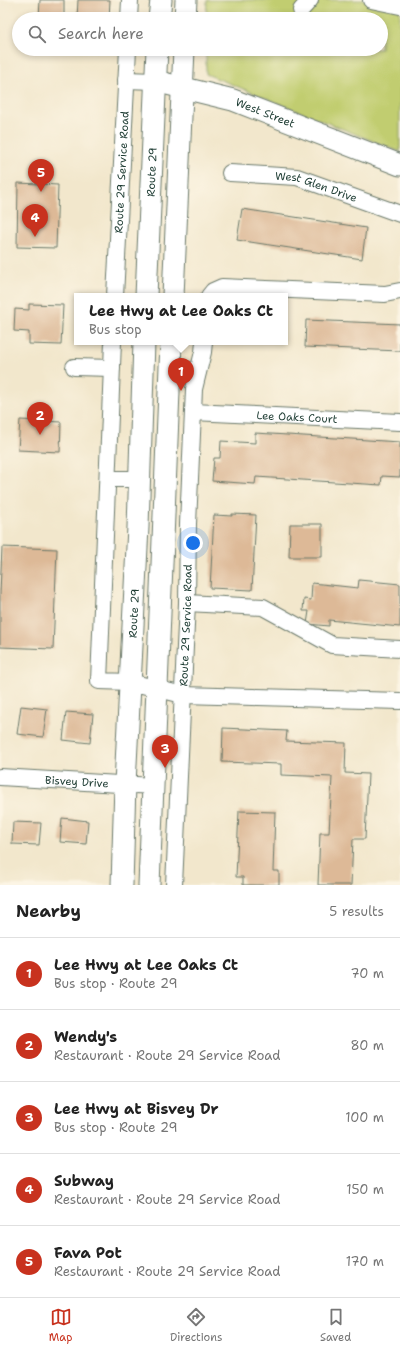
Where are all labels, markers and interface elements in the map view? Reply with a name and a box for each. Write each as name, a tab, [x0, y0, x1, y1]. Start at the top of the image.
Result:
search box	[12, 12, 388, 56]
icon: search	[26, 23, 48, 45]
text: Search here	[58, 24, 144, 44]
street label: West Street	[233, 95, 297, 131]
street label: Route 29 Service Road	[111, 111, 133, 234]
street label: Route 29	[143, 147, 161, 197]
pin: 5	[28, 159, 54, 192]
street label: West Glen Drive	[275, 169, 359, 206]
pin: 4	[22, 204, 48, 237]
popup	[74, 293, 288, 345]
text: Lee Hwy at Lee Oaks Ct	[89, 301, 273, 321]
text: Bus stop	[89, 321, 141, 338]
pin: 1	[168, 358, 194, 391]
pin: 2	[27, 402, 53, 435]
street label: Lee Oaks Court	[256, 408, 338, 427]
your location	[183, 533, 203, 553]
street label: Route 29 Service Road	[176, 564, 195, 687]
street label: Route 29	[125, 588, 143, 638]
pin: 3	[152, 735, 178, 768]
street label: Bisvey Drive	[45, 773, 109, 791]
text: Nearby	[16, 900, 81, 922]
text: 5 results	[329, 903, 384, 920]
text: Lee Hwy at Lee Oaks Ct	[54, 955, 238, 975]
text: 1	[26, 965, 32, 982]
text: 70 m	[350, 965, 384, 982]
text: Bus stop · Route 29	[54, 975, 178, 992]
text: Wendy's	[54, 1027, 117, 1047]
text: 2	[24, 1037, 34, 1054]
text: 80 m	[350, 1037, 384, 1054]
text: Restaurant · Route 29 Service Road	[54, 1047, 280, 1064]
text: Lee Hwy at Bisvey Dr	[54, 1099, 219, 1119]
text: 3	[24, 1109, 34, 1126]
text: 100 m	[345, 1109, 384, 1126]
text: Bus stop · Route 29	[54, 1119, 178, 1136]
text: Subway	[54, 1171, 114, 1191]
text: 4	[24, 1181, 34, 1198]
text: 150 m	[346, 1181, 384, 1198]
text: Restaurant · Route 29 Service Road	[54, 1191, 280, 1208]
text: Fava Pot	[54, 1243, 122, 1263]
text: 5	[25, 1253, 33, 1270]
text: 170 m	[346, 1253, 384, 1270]
text: Restaurant · Route 29 Service Road	[54, 1263, 280, 1280]
tab: Map	[49, 1306, 72, 1345]
tab: Directions	[170, 1306, 222, 1345]
tab: Saved	[320, 1306, 351, 1345]

